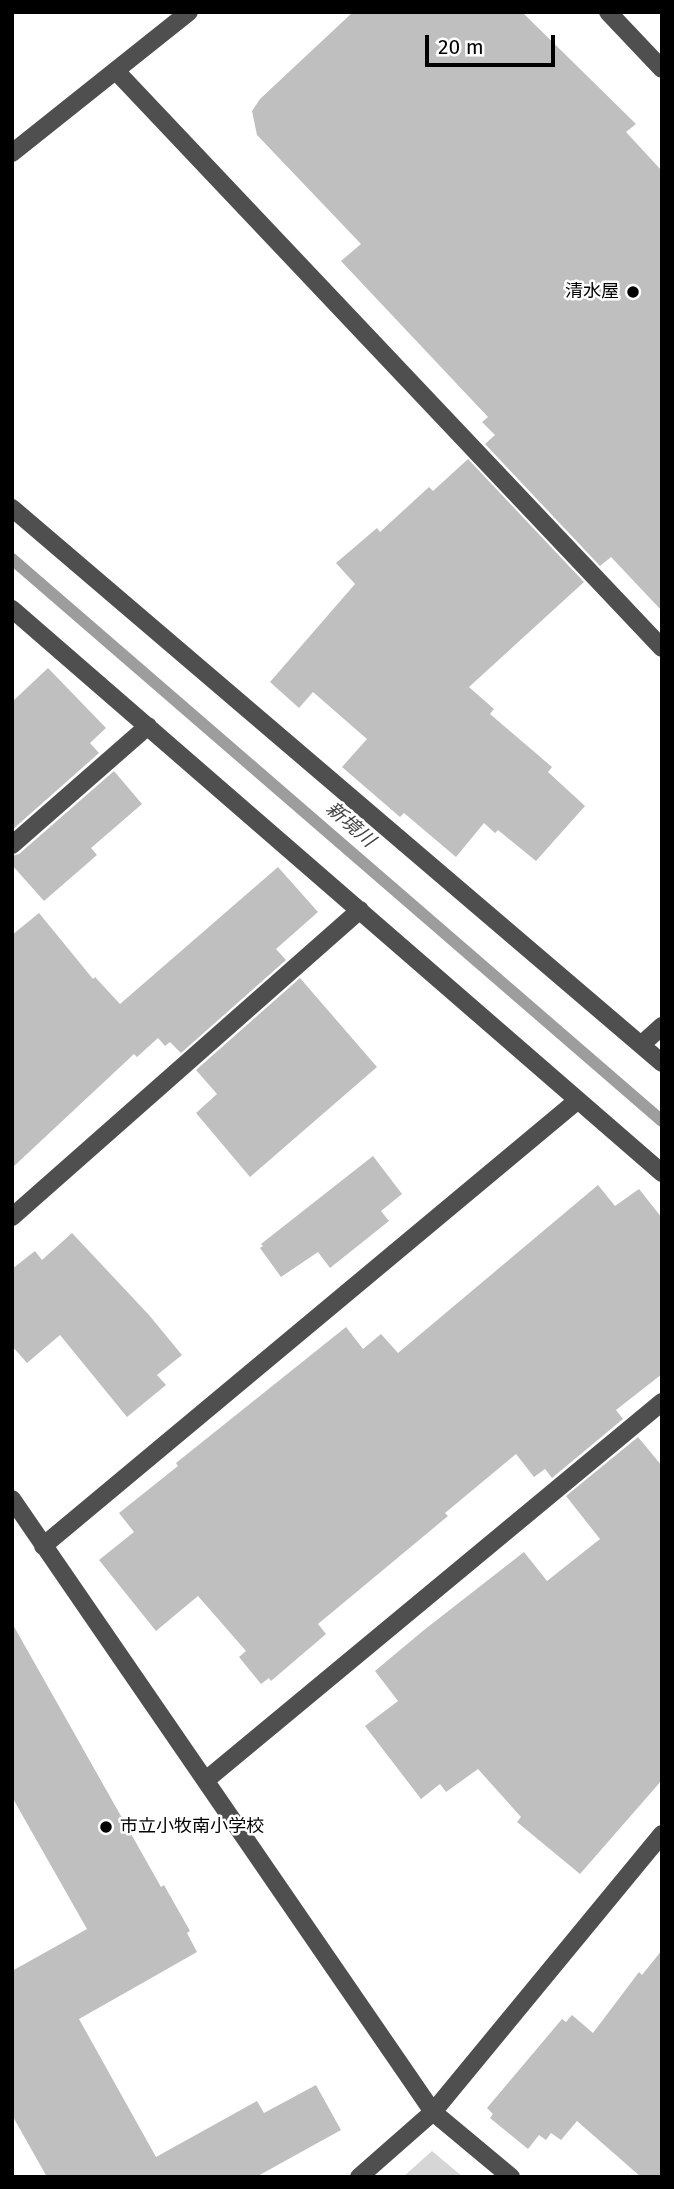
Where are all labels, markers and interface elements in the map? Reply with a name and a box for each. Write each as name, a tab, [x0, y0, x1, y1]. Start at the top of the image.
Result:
scale bar	[429, 21, 558, 65]
text: 20 m	[438, 34, 484, 60]
place label: 清水屋	[565, 281, 619, 303]
marker: 清水屋	[625, 284, 641, 300]
water label: 新境川	[321, 798, 379, 852]
place label: 市立小牧南小学校	[120, 1816, 264, 1838]
marker: 市立小牧南小学校	[98, 1819, 114, 1835]

